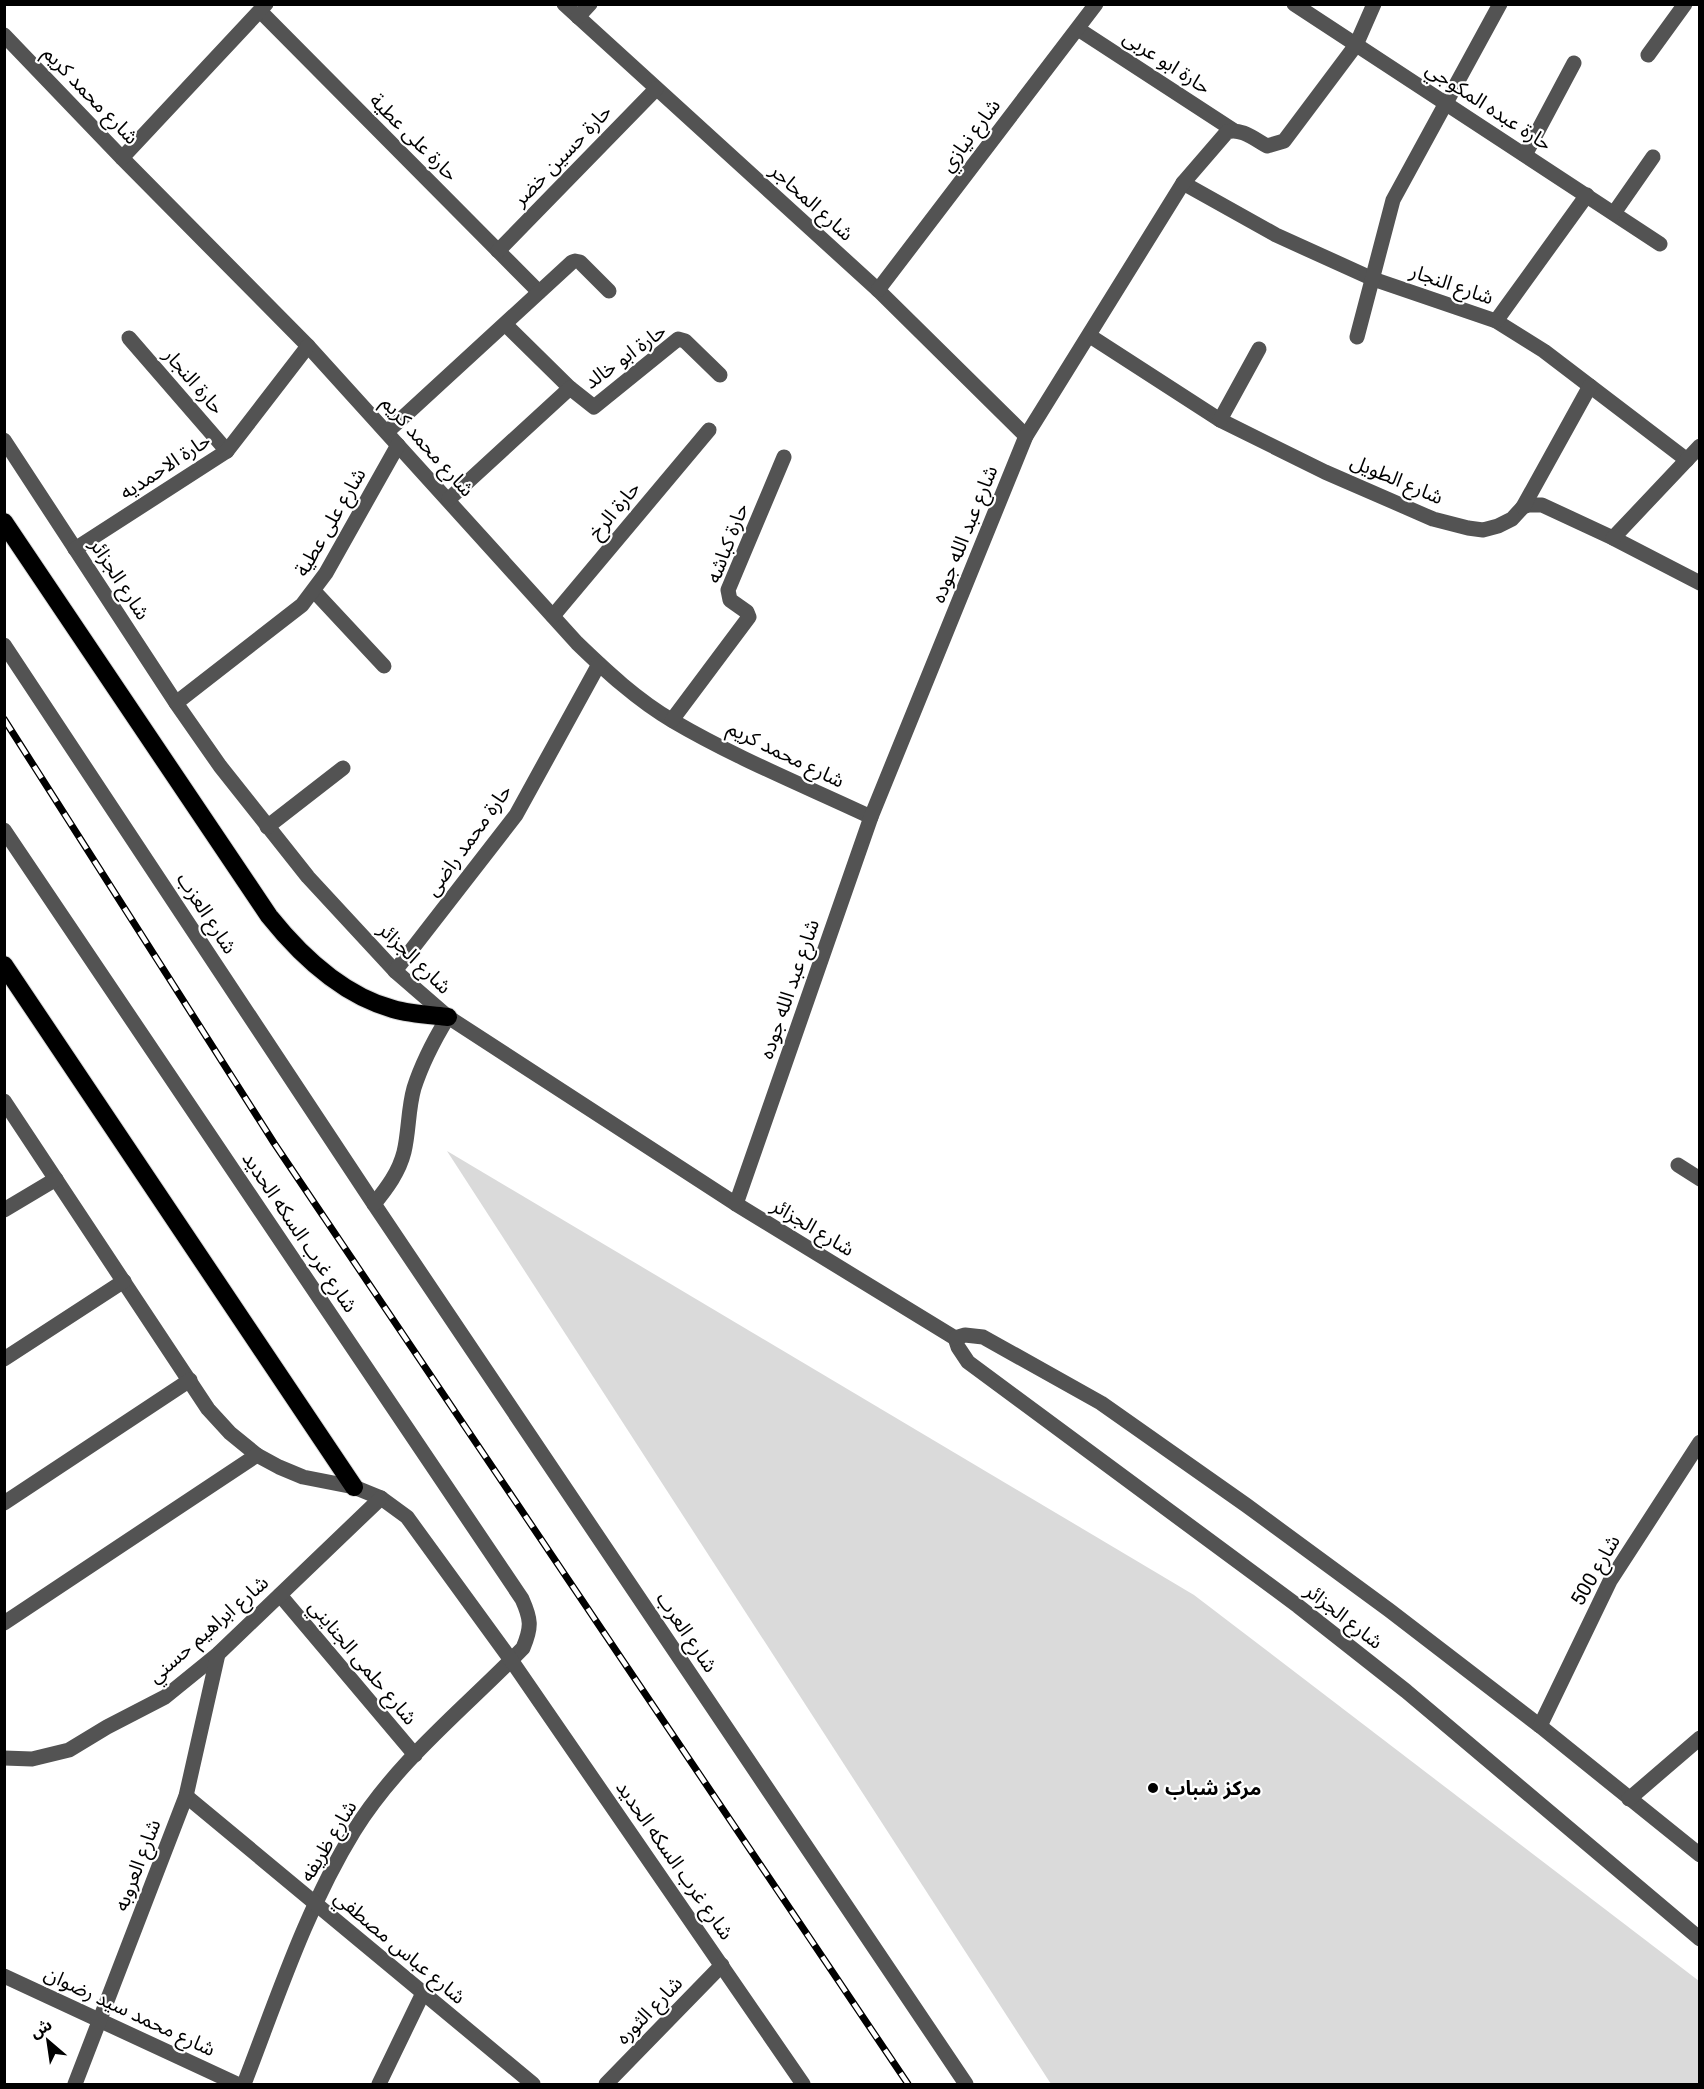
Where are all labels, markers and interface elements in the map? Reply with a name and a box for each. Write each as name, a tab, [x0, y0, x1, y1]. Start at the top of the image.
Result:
street label: حارة ابو عربى	[1119, 25, 1215, 99]
street label: شارع محمد كريم	[36, 41, 144, 151]
street label: حارة عبده المكوجي	[1419, 56, 1557, 159]
street label: حارة على عطية	[365, 88, 463, 186]
street label: شارع نيازي	[935, 94, 1008, 178]
street label: حارة حسين خضر	[507, 99, 616, 211]
street label: شارع المحاجر	[763, 158, 859, 248]
street label: شارع النجار	[1405, 258, 1497, 312]
street label: حارة ابو خالد	[579, 318, 671, 394]
street label: حارة النجار	[158, 342, 229, 419]
street label: شارع محمد كريم	[374, 391, 479, 503]
street label: حارة الاحمديه	[115, 428, 215, 504]
street label: شارع الطويل	[1346, 449, 1447, 512]
street label: شارع عبد الله جوده	[926, 462, 1005, 607]
street label: شارع على عطية	[289, 464, 373, 582]
street label: حارة الرخ	[583, 476, 647, 546]
street label: حارة كباشه	[701, 500, 753, 586]
street label: شارع الجزائر	[82, 533, 155, 626]
street label: شارع محمد كريم	[722, 715, 848, 795]
street label: حارة محمد راضى	[420, 780, 516, 900]
street label: شارع العزب	[169, 868, 242, 960]
street label: شارع عبد الله جوده	[754, 916, 827, 1063]
street label: شارع الجزائر	[371, 917, 456, 1001]
street label: شارع غرب السكه الحديد	[235, 1147, 363, 1319]
street label: شارع الجزائر	[765, 1192, 859, 1264]
street label: شارع 500	[1565, 1530, 1627, 1611]
street label: شارع ابراهيم حسني	[143, 1570, 276, 1691]
street label: شارع الجزائر	[1298, 1578, 1388, 1656]
street label: شارع العرب	[649, 1587, 723, 1679]
street label: شارع حلمى الجنايني	[301, 1595, 422, 1732]
street label: شارع غرب السكه الحديد	[609, 1776, 739, 1946]
place label: مركز شباب	[1165, 1776, 1261, 1800]
marker: مركز شباب	[1146, 1781, 1160, 1795]
street label: شارع ظريفه	[294, 1796, 364, 1887]
street label: شارع العروبه	[109, 1816, 168, 1915]
street label: شارع عباس مصطفي	[327, 1885, 471, 2012]
street label: شارع محمد سيد رضوان	[41, 1961, 219, 2061]
street label: شارع الثوره	[611, 1971, 689, 2051]
north arrow	[18, 2011, 78, 2071]

